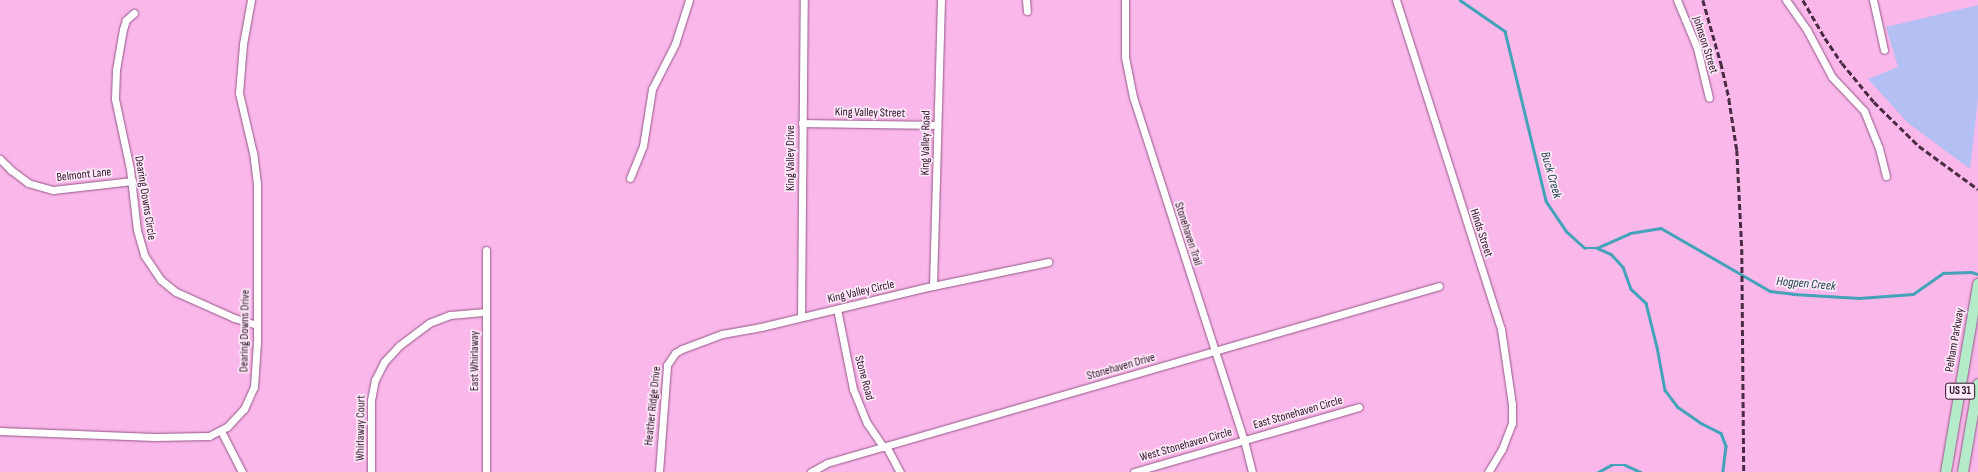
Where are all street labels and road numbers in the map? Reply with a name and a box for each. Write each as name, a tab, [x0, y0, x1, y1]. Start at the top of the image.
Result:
street label: Johnson Street	[1689, 15, 1721, 75]
street label: King Valley Street	[835, 105, 905, 121]
street label: King Valley Road	[918, 110, 934, 176]
street label: King Valley Drive	[784, 125, 798, 191]
street label: Dearing Downs Circle	[131, 155, 159, 241]
street label: Belmont Lane	[56, 165, 112, 185]
street label: Stonehaven Trail	[1171, 200, 1205, 268]
street label: Hinds Street	[1466, 207, 1496, 259]
street label: King Valley Circle	[826, 277, 896, 307]
street label: Dearing Downs Drive	[237, 290, 253, 372]
street label: Pelham Parkway	[1942, 307, 1968, 373]
street label: East Whirlaway	[468, 331, 482, 391]
street label: Stonehaven Drive	[1085, 350, 1157, 384]
street label: Stone Road	[851, 354, 877, 402]
street label: Heather Ridge Drive	[642, 366, 664, 446]
road number: US 31	[1945, 382, 1975, 400]
street label: East Stonehaven Circle	[1252, 393, 1344, 433]
street label: Whirlaway Court	[353, 395, 369, 461]
street label: West Stonehaven Circle	[1138, 425, 1234, 465]

